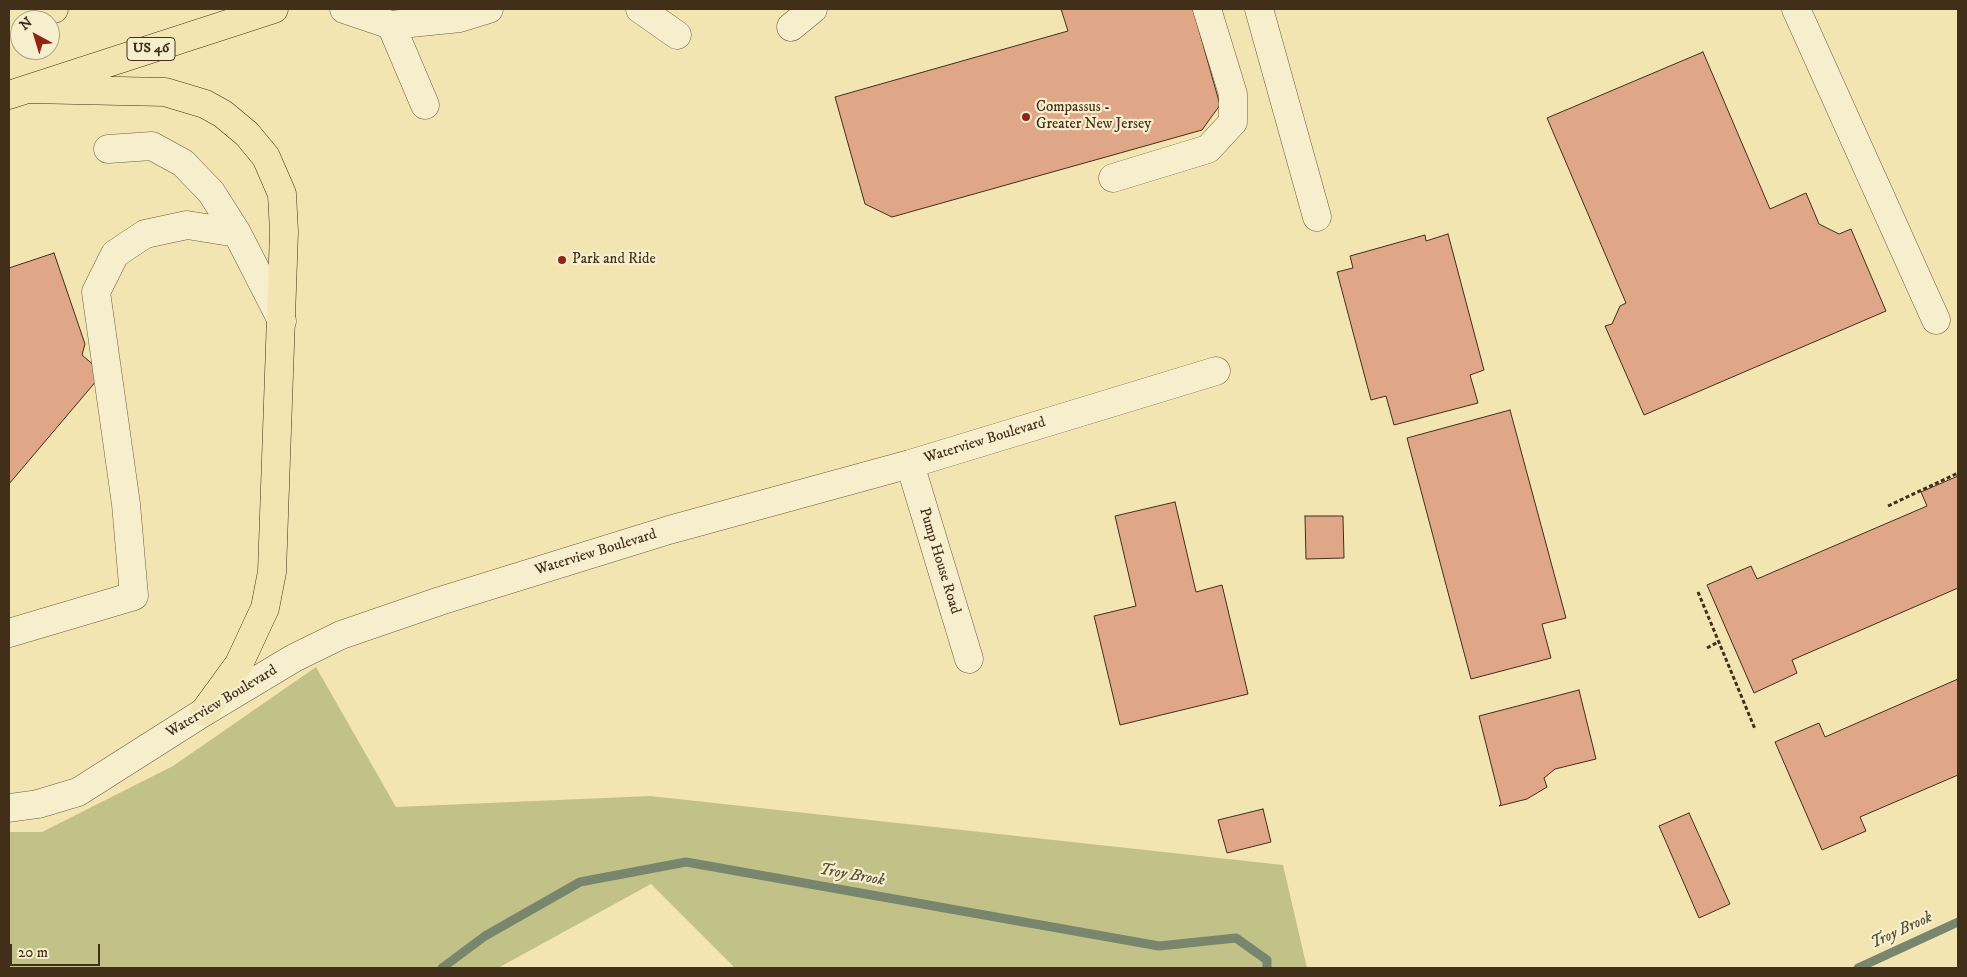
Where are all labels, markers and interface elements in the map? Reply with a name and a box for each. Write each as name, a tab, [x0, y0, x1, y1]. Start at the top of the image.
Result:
north arrow	[10, 10, 60, 60]
text: N	[16, 14, 36, 35]
road number: US 46	[127, 38, 175, 61]
place label: Compassus - Greater New Jersey	[1036, 99, 1151, 134]
marker: Compassus - Greater New Jersey	[1020, 111, 1032, 123]
place label: Park and Ride	[572, 251, 656, 269]
marker: Park and Ride	[556, 254, 568, 266]
street label: Waterview Boulevard	[922, 414, 1048, 468]
street label: Pump House Road	[914, 506, 964, 616]
street label: Waterview Boulevard	[533, 526, 659, 580]
street label: Waterview Boulevard	[163, 662, 281, 742]
water label: Troy Brook	[818, 861, 886, 891]
water label: Troy Brook	[1868, 908, 1936, 954]
scale bar	[12, 934, 102, 966]
text: 20 m	[18, 943, 48, 962]

